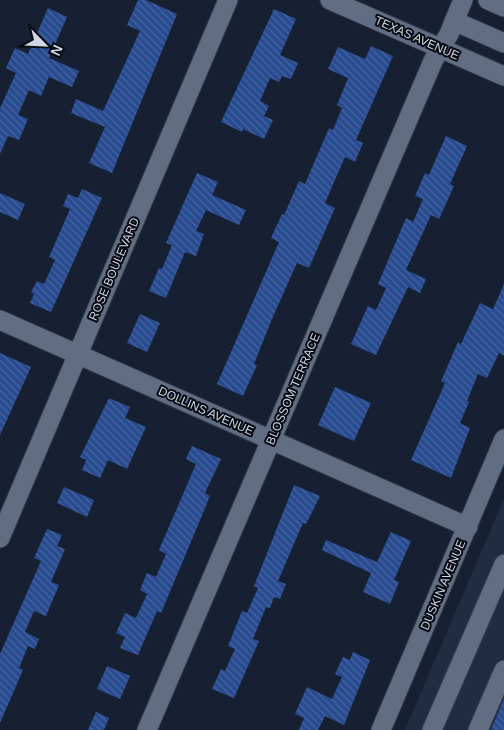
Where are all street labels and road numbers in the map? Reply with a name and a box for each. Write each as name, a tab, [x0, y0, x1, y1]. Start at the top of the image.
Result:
street label: TEXAS AVENUE	[373, 13, 461, 63]
street label: ROSE BOULEVARD	[86, 215, 142, 323]
street label: BLOSSOM TERRACE	[263, 331, 323, 447]
street label: DOLLINS AVENUE	[156, 384, 256, 438]
street label: DUSKIN AVENUE	[418, 538, 468, 632]

